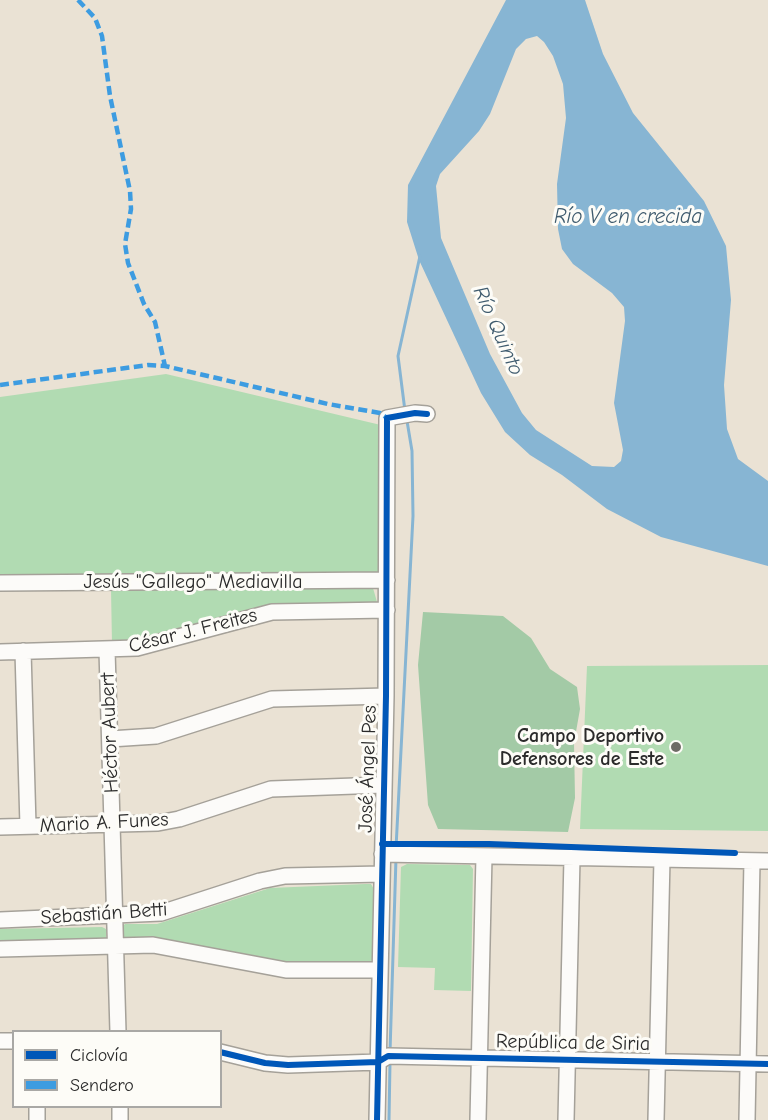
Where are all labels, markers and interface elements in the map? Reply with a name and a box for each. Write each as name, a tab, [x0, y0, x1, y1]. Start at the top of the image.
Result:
water label: Río V en crecida	[554, 204, 702, 230]
water label: Río Quinto	[467, 283, 529, 379]
street label: Jesús "Gallego" Mediavilla	[83, 570, 303, 594]
street label: César J. Freites	[126, 603, 260, 659]
street label: Héctor Aubert	[96, 672, 124, 794]
street label: José Ángel Pes	[354, 705, 382, 833]
place label: Campo Deportivo Defensores de Este	[500, 724, 664, 771]
marker: Campo Deportivo Defensores de Este	[669, 740, 683, 754]
street label: Mario A. Funes	[39, 808, 169, 838]
street label: Sebastián Betti	[40, 898, 168, 930]
legend	[12, 1030, 222, 1108]
street label: República de Siria	[496, 1030, 650, 1056]
text: Ciclovía	[70, 1045, 128, 1066]
text: Sendero	[70, 1075, 134, 1096]

